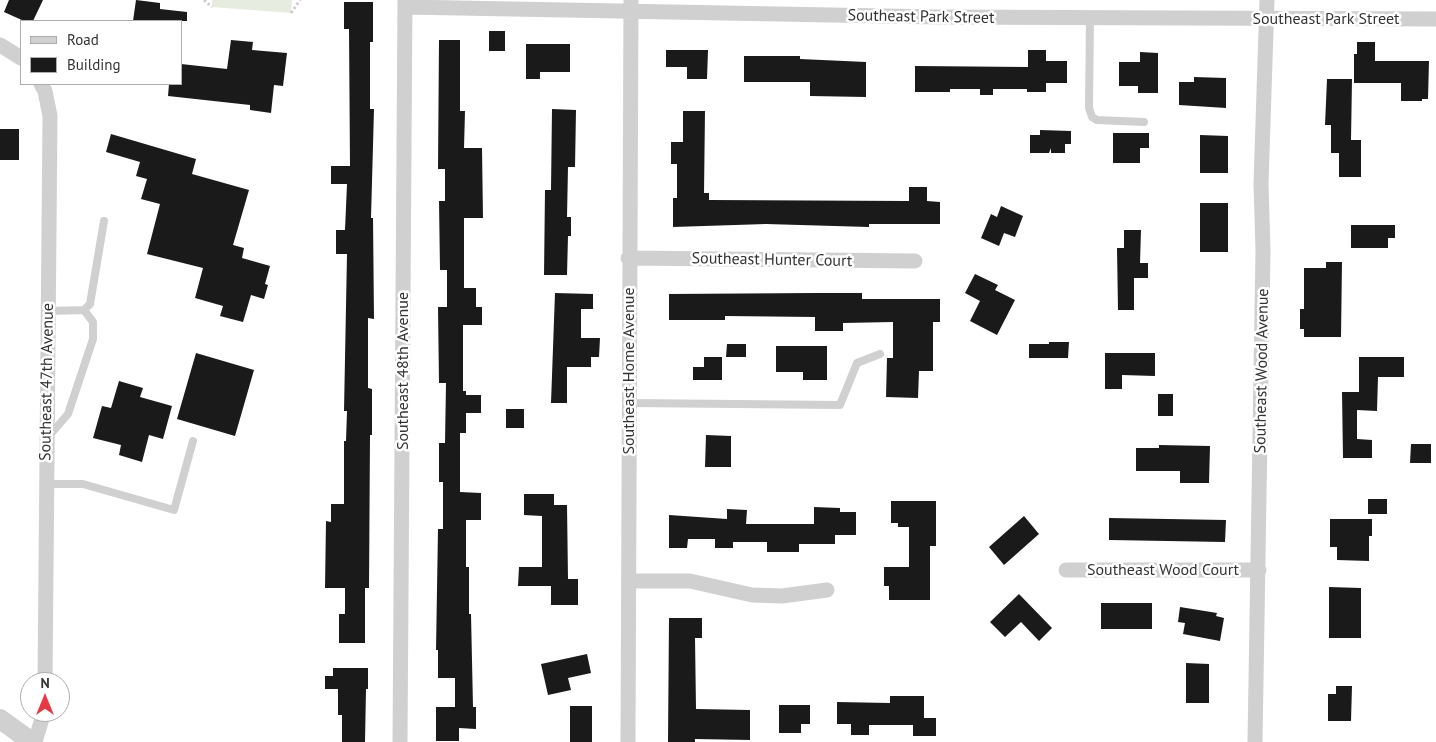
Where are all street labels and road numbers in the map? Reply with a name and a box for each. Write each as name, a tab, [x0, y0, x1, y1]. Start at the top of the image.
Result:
street label: Southeast Park Street	[847, 6, 995, 28]
street label: Southeast Park Street	[1253, 9, 1399, 29]
street label: Southeast Hunter Court	[691, 249, 853, 271]
street label: Southeast Home Avenue	[619, 287, 639, 455]
street label: Southeast Wood Avenue	[1251, 288, 1273, 454]
street label: Southeast 48th Avenue	[393, 292, 413, 450]
street label: Southeast 47th Avenue	[36, 303, 58, 461]
street label: Southeast Wood Court	[1087, 560, 1239, 580]

